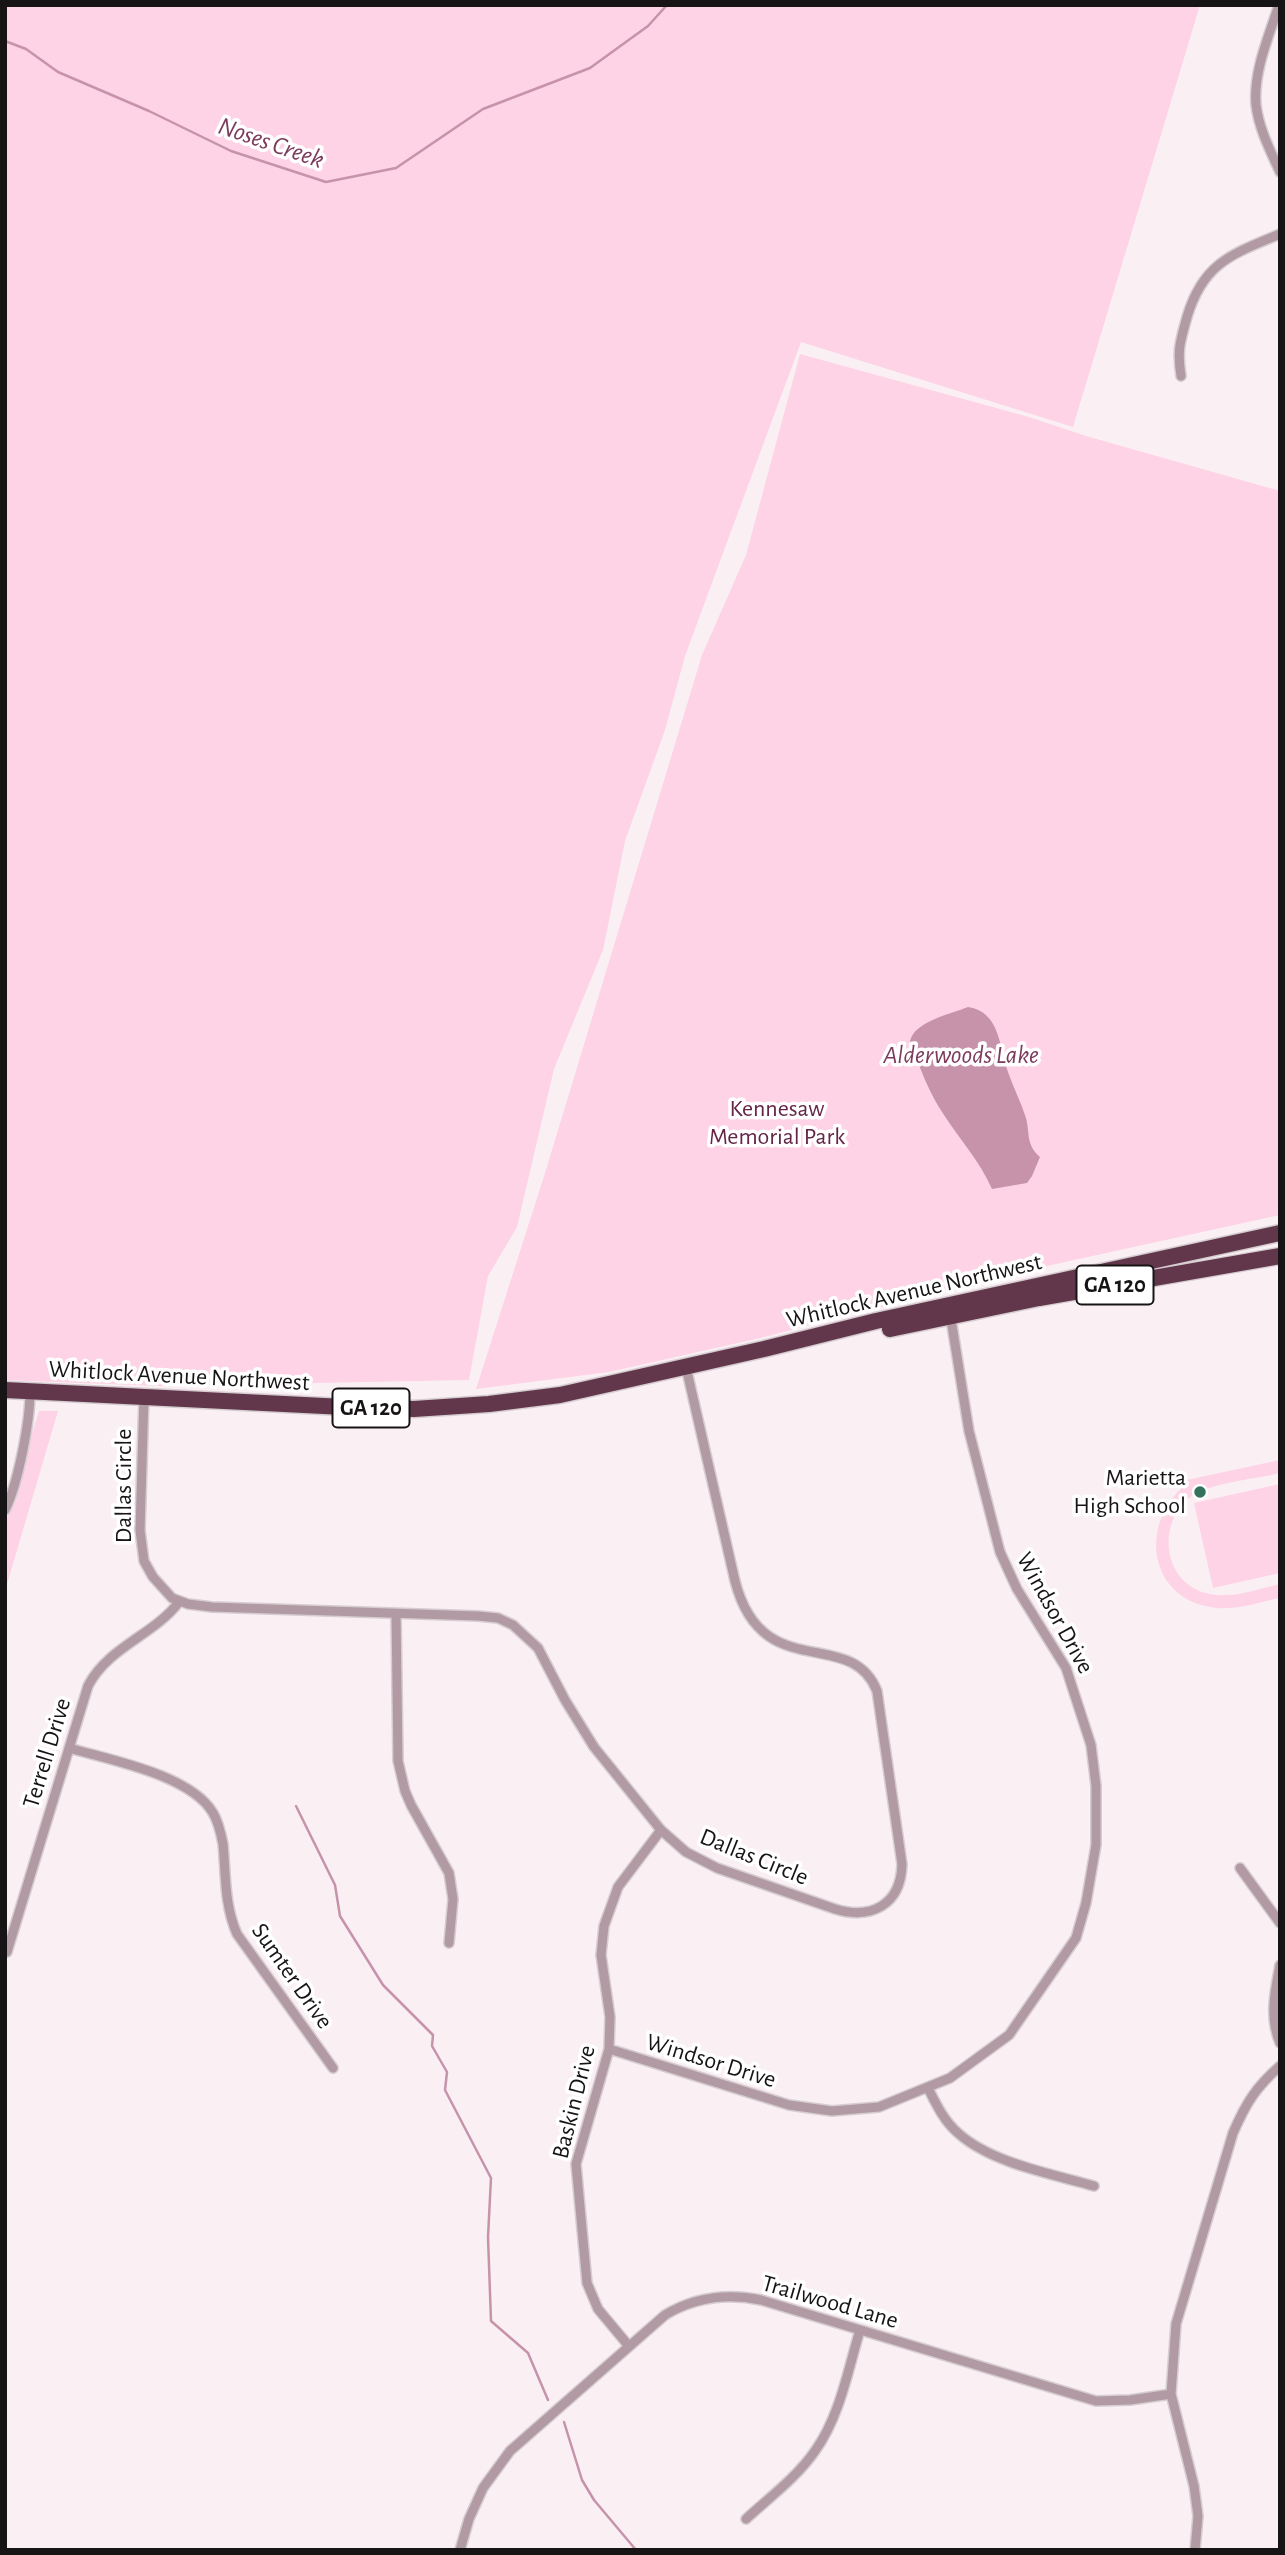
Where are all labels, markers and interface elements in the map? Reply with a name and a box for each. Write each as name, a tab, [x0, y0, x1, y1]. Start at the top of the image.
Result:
water label: Noses Creek	[214, 110, 328, 176]
water label: Alderwoods Lake	[883, 1039, 1039, 1071]
park label: Kennesaw Memorial Park	[709, 1095, 845, 1151]
street label: Whitlock Avenue Northwest	[783, 1248, 1045, 1334]
road number: GA 120	[1076, 1266, 1154, 1304]
street label: Whitlock Avenue Northwest	[48, 1355, 310, 1397]
road number: GA 120	[332, 1388, 410, 1428]
street label: Dallas Circle	[110, 1429, 138, 1543]
place label: Marietta High School	[1074, 1464, 1186, 1520]
marker: Marietta High School	[1192, 1484, 1208, 1500]
street label: Windsor Drive	[1010, 1547, 1100, 1679]
street label: Terrell Drive	[17, 1695, 77, 1811]
street label: Dallas Circle	[695, 1822, 813, 1892]
street label: Sumter Drive	[245, 1918, 339, 2034]
street label: Windsor Drive	[643, 2028, 779, 2094]
street label: Baskin Drive	[546, 2042, 602, 2162]
street label: Trailwood Lane	[758, 2269, 902, 2335]

